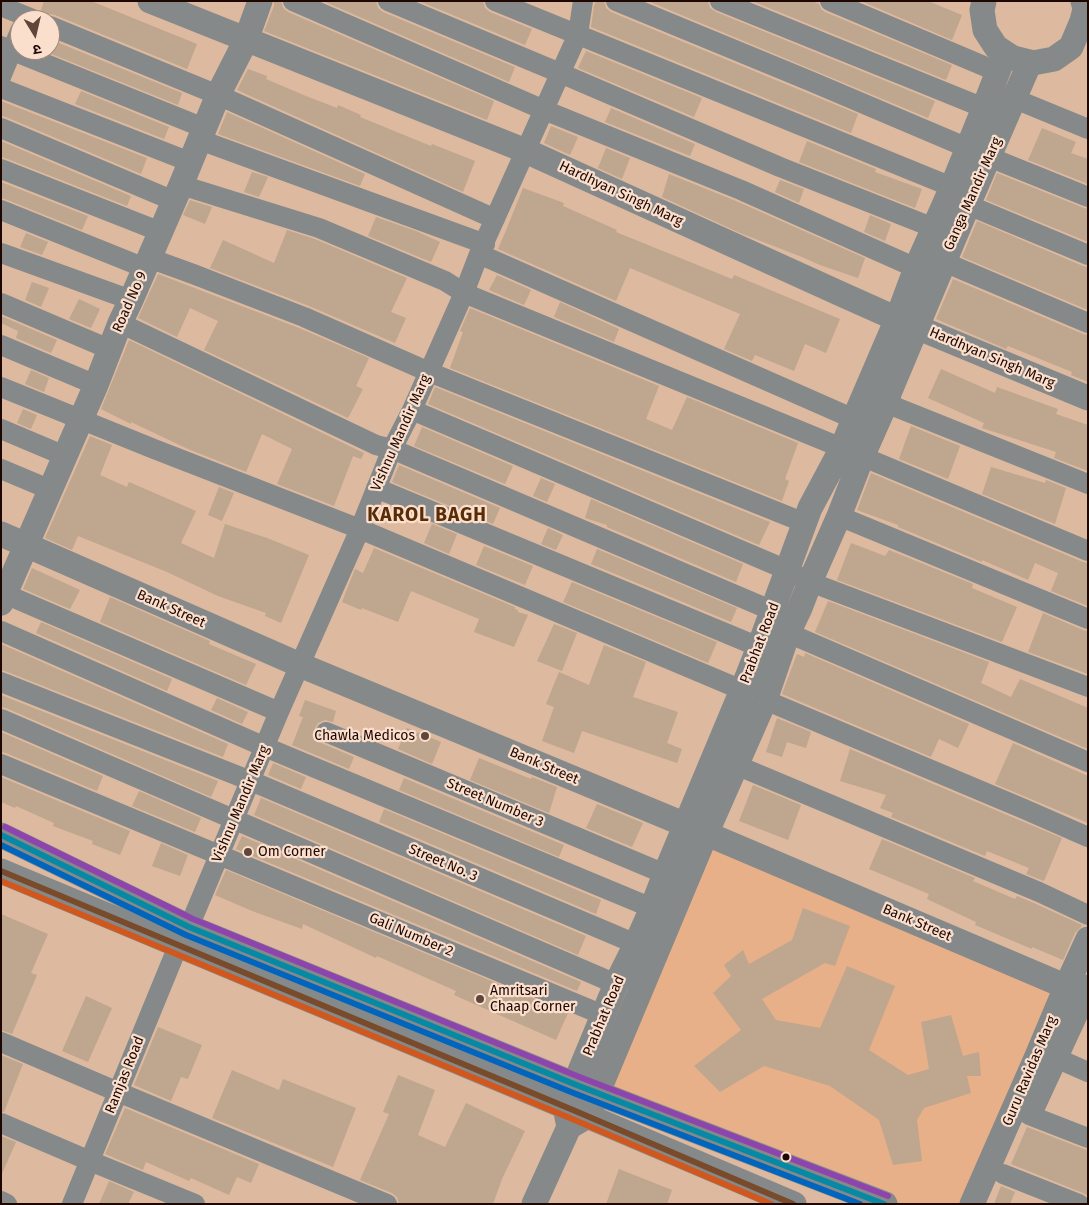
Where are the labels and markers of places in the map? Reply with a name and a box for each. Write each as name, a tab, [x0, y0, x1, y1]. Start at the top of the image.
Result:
place label: Chawla Medicos	[314, 728, 415, 744]
marker: Chawla Medicos	[419, 730, 431, 742]
place label: Om Corner	[258, 844, 326, 860]
marker: Om Corner	[242, 846, 254, 858]
place label: Amritsari Chaap Corner	[490, 983, 575, 1016]
marker: Amritsari Chaap Corner	[474, 993, 486, 1005]
unlabelled marker	[781, 1152, 791, 1162]

